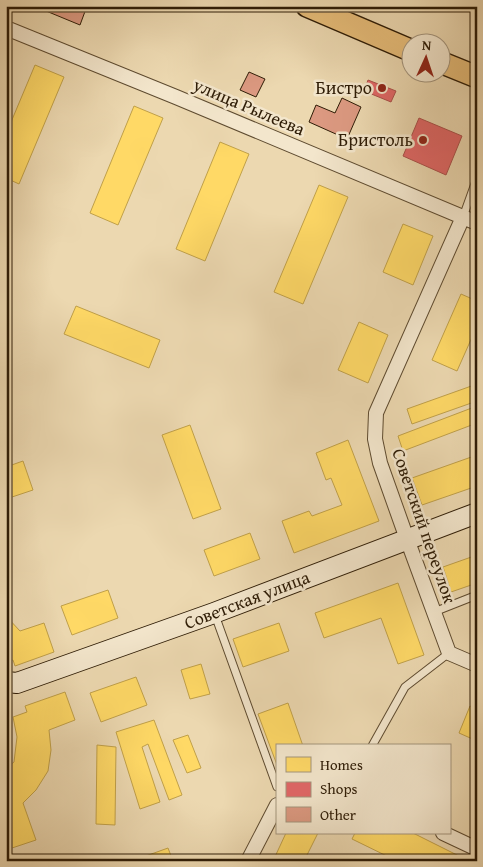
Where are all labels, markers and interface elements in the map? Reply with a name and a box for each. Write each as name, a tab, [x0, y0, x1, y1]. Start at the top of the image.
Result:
north arrow	[400, 32, 450, 82]
text: N	[421, 35, 433, 55]
street label: улица Рылеева	[188, 70, 310, 142]
place label: Бистро	[316, 74, 372, 101]
marker: Бистро	[376, 82, 388, 94]
place label: Бристоль	[338, 126, 413, 153]
marker: Бристоль	[417, 134, 429, 146]
street label: Советский переулок	[385, 445, 464, 607]
street label: Советская улица	[180, 563, 314, 636]
legend	[276, 744, 450, 834]
text: Homes	[320, 754, 363, 775]
text: Shops	[320, 778, 357, 799]
text: Other	[320, 804, 356, 825]

